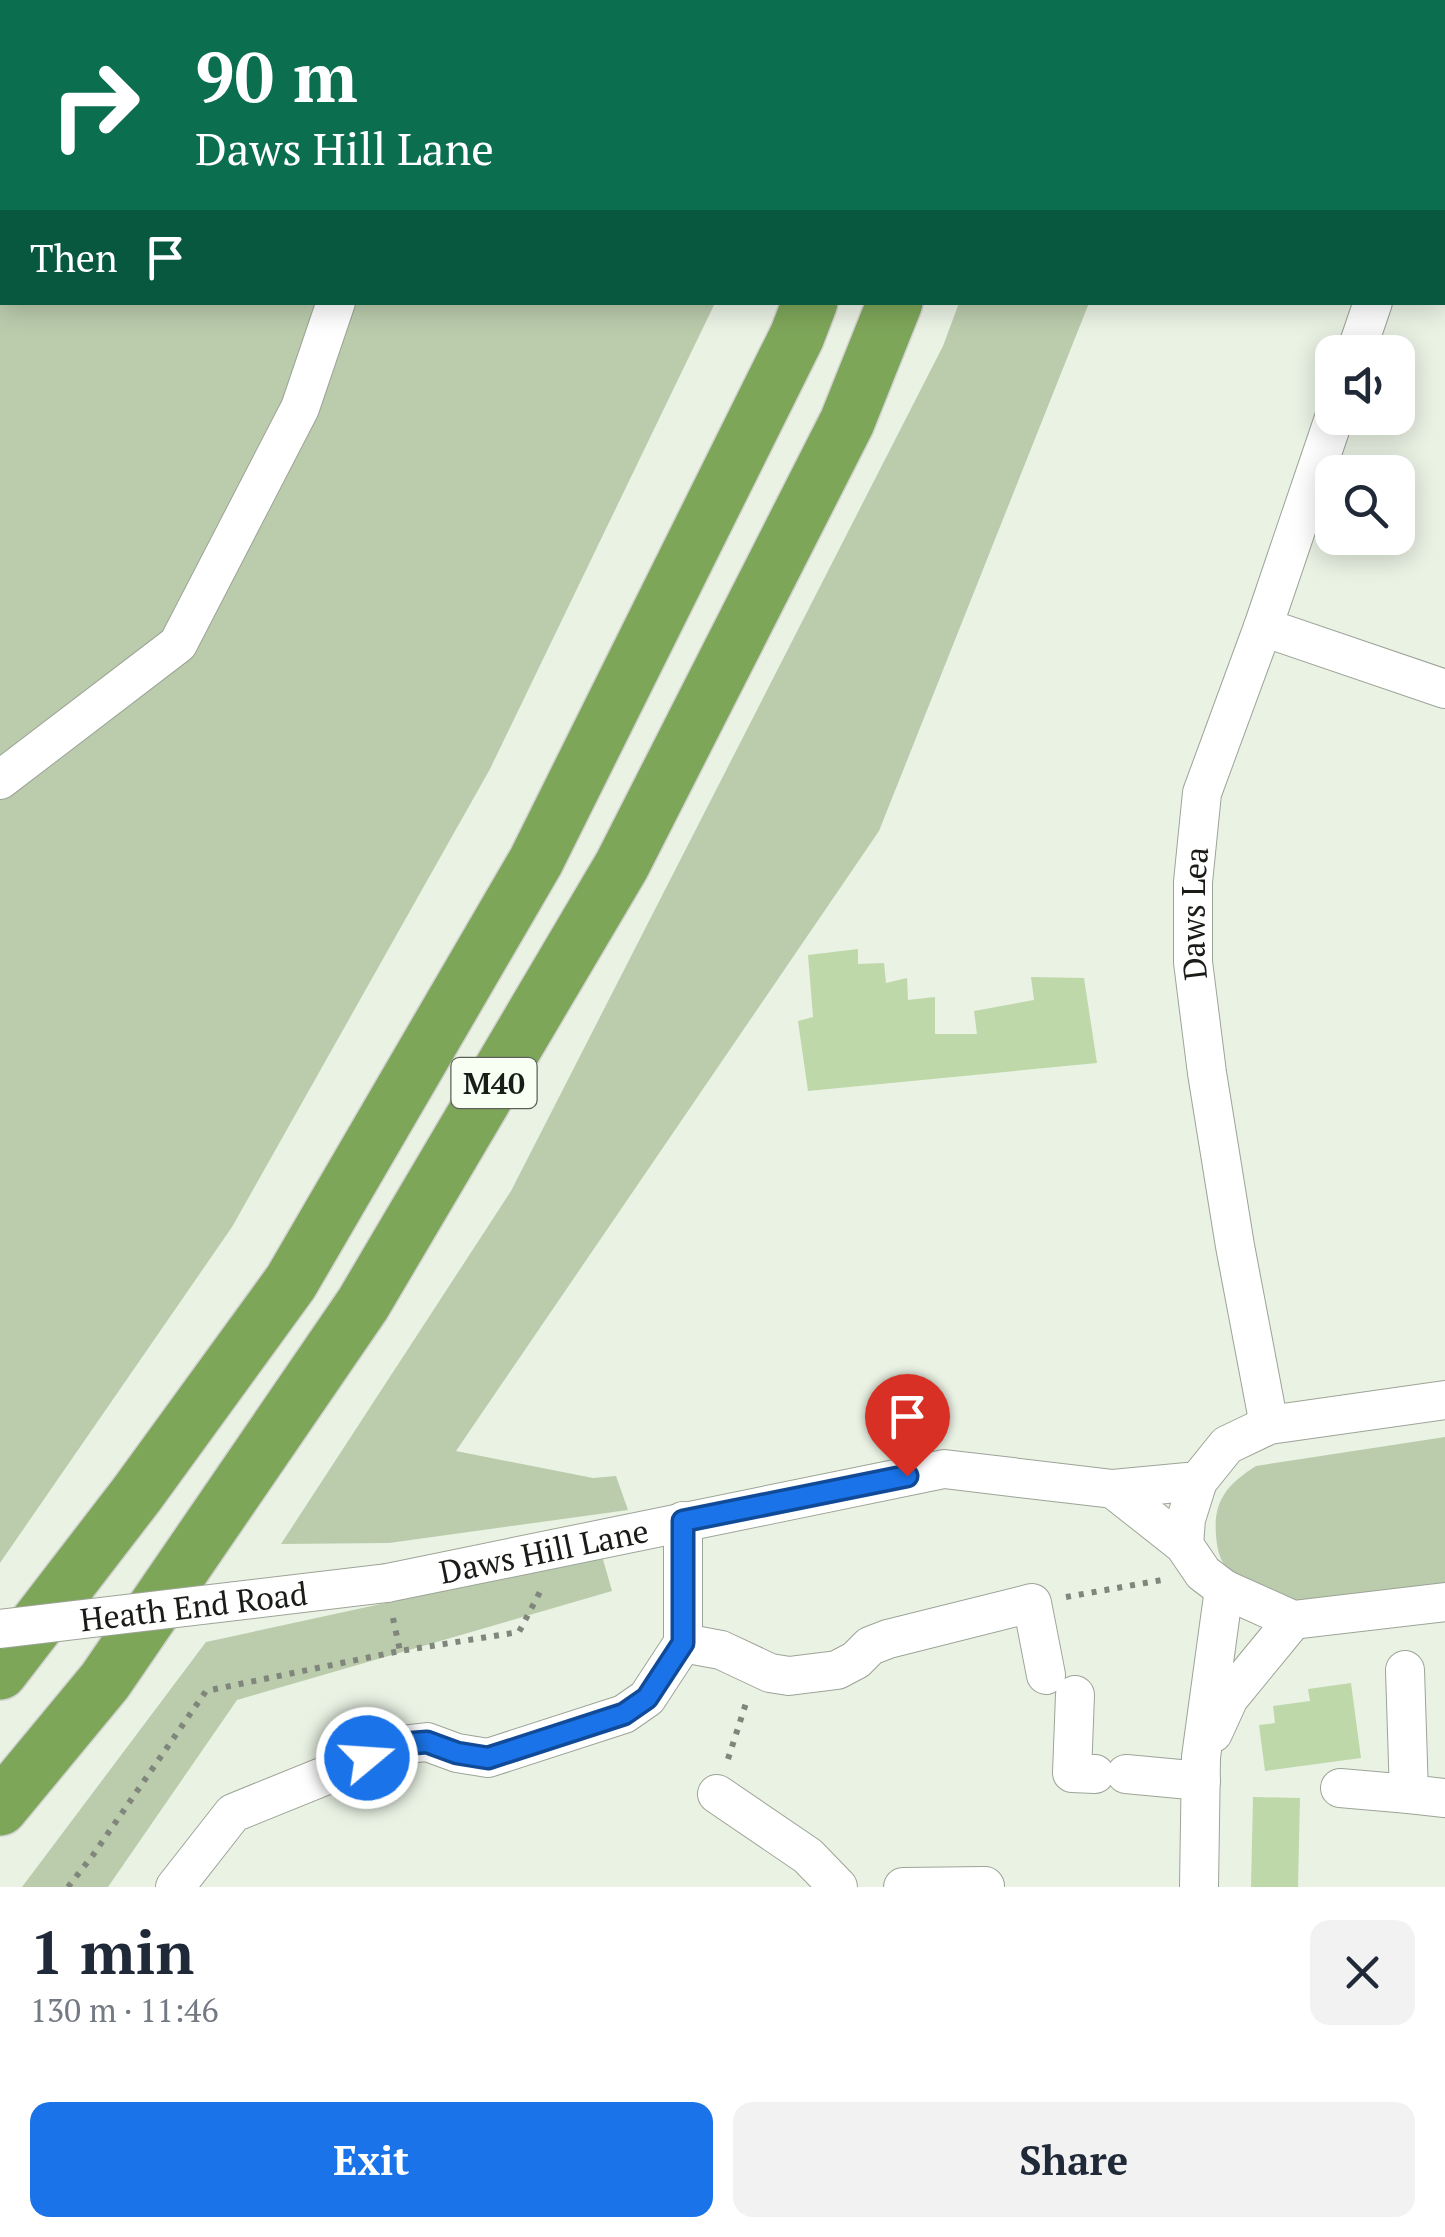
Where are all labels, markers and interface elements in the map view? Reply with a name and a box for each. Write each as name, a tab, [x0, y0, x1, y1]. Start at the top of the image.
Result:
text: 90 m	[195, 29, 358, 122]
icon: right	[30, 40, 160, 170]
text: Daws Hill Lane	[195, 118, 494, 178]
icon: arrive	[138, 230, 193, 285]
text: Then	[30, 233, 118, 283]
map controls	[1315, 335, 1415, 555]
button: sound	[1315, 335, 1415, 435]
button: search	[1315, 455, 1415, 555]
street label: Daws Lea	[1172, 845, 1217, 983]
road number: M40	[452, 1058, 536, 1108]
pin	[865, 1374, 950, 1477]
icon: arrive	[880, 1389, 935, 1444]
street label: Daws Hill Lane	[435, 1509, 652, 1593]
street label: Heath End Road	[78, 1572, 310, 1640]
position arrow	[315, 1706, 419, 1810]
text: 1 min	[30, 1912, 194, 1991]
button: close	[1310, 1920, 1415, 2025]
text: 130 m · 11:46	[30, 1989, 218, 2031]
button: Exit	[30, 2102, 713, 2217]
button: Share	[733, 2102, 1415, 2217]

